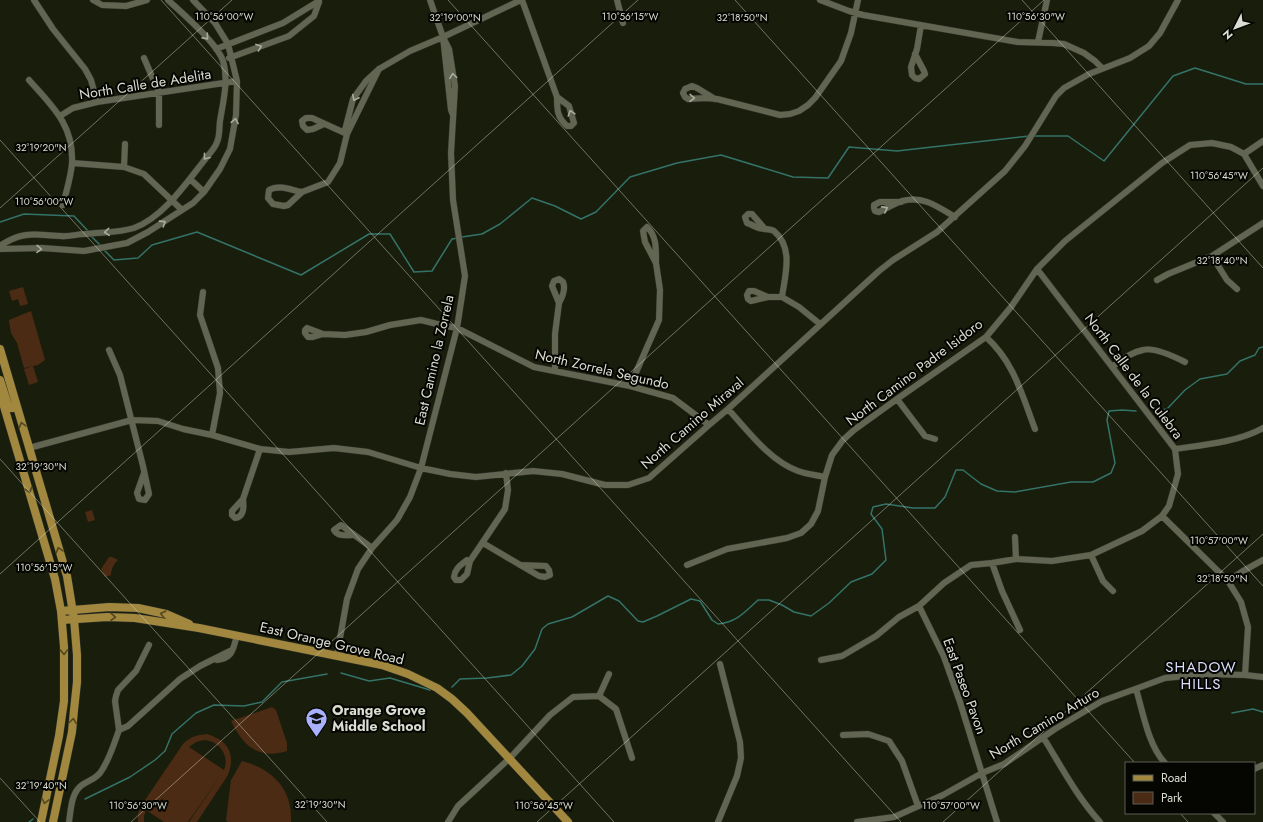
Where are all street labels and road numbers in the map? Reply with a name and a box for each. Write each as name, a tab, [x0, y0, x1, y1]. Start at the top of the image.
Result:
street label: North Calle de Adelita	[78, 64, 212, 104]
street label: East Camino la Zorrela	[409, 293, 459, 427]
street label: North Calle de la Culebra	[1080, 309, 1188, 443]
street label: North Camino Padre Isidoro	[841, 314, 987, 430]
street label: North Zorrela Segundo	[533, 344, 671, 394]
street label: North Camino Miraval	[636, 373, 748, 473]
street label: East Orange Grove Road	[258, 617, 406, 669]
street label: East Paseo Pavon	[938, 635, 992, 737]
street label: North Camino Arturo	[985, 682, 1103, 764]

